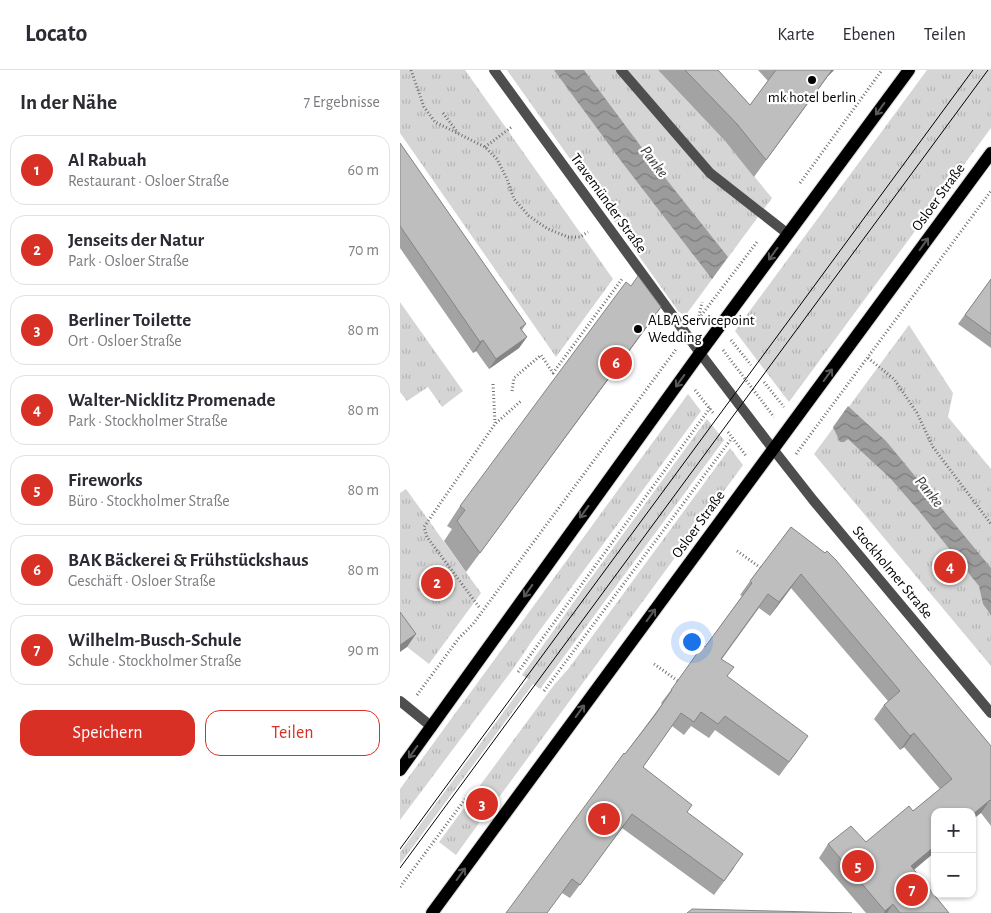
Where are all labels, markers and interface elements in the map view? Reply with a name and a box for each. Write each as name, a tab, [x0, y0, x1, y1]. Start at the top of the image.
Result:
text: Locato	[25, 22, 87, 46]
text: Karte	[777, 26, 815, 44]
text: Ebenen	[843, 26, 896, 44]
text: Teilen	[924, 26, 966, 44]
marker: mk hotel berlin	[806, 74, 818, 86]
place label: mk hotel berlin	[768, 90, 856, 105]
text: In der Nähe	[20, 92, 117, 113]
text: 7 Ergebnisse	[303, 94, 380, 110]
one-way arrow	[875, 102, 885, 116]
water label: Panke	[637, 143, 671, 180]
text: Al Rabuah	[68, 151, 147, 170]
street label: Travemünder Straße	[568, 151, 650, 256]
street label: Osloer Straße	[909, 161, 968, 234]
text: 1	[34, 162, 40, 178]
text: 60 m	[348, 162, 379, 178]
text: Restaurant · Osloer Straße	[68, 173, 229, 189]
text: Jenseits der Natur	[68, 231, 204, 250]
one-way arrow	[919, 237, 929, 251]
text: 2	[33, 242, 41, 258]
text: 70 m	[348, 242, 379, 258]
one-way arrow	[768, 247, 778, 261]
text: Park · Osloer Straße	[68, 253, 189, 269]
text: Berliner Toilette	[68, 311, 191, 330]
place label: ALBA Servicepoint Wedding	[648, 313, 755, 345]
text: 3	[34, 322, 40, 338]
text: 80 m	[348, 322, 379, 338]
marker: ALBA Servicepoint Wedding	[632, 323, 644, 335]
text: Ort · Osloer Straße	[68, 333, 182, 349]
pin: 6	[600, 344, 632, 382]
one-way arrow	[823, 368, 833, 382]
one-way arrow	[675, 374, 685, 388]
text: Walter-Nicklitz Promenade	[68, 391, 276, 410]
text: 4	[33, 402, 41, 418]
text: 80 m	[348, 402, 379, 418]
text: Park · Stockholmer Straße	[68, 413, 228, 429]
text: Fireworks	[68, 471, 143, 490]
water label: Panke	[912, 473, 946, 510]
text: 5	[34, 482, 40, 498]
text: 80 m	[348, 482, 379, 498]
street label: Osloer Straße	[669, 488, 728, 561]
text: Büro · Stockholmer Straße	[68, 493, 230, 509]
one-way arrow	[579, 505, 590, 518]
street label: Stockholmer Straße	[850, 523, 936, 621]
pin: 4	[934, 548, 966, 586]
text: BAK Bäckerei & Frühstückshaus	[68, 551, 309, 570]
text: 6	[33, 562, 41, 578]
text: 80 m	[348, 562, 379, 578]
pin: 2	[421, 564, 453, 602]
text: Geschäft · Osloer Straße	[68, 573, 216, 589]
one-way arrow	[523, 584, 533, 598]
one-way arrow	[646, 608, 656, 622]
your location	[679, 629, 705, 655]
text: Wilhelm-Busch-Schule	[68, 631, 241, 650]
text: 7	[34, 642, 40, 658]
text: 90 m	[348, 642, 379, 658]
text: Schule · Stockholmer Straße	[68, 653, 241, 669]
one-way arrow	[575, 705, 586, 718]
button: Speichern	[20, 710, 195, 756]
button: Teilen	[205, 710, 380, 756]
one-way arrow	[408, 745, 419, 758]
pin: 3	[466, 785, 498, 823]
pin: 1	[588, 800, 620, 838]
map controls	[931, 808, 976, 898]
button: +	[931, 808, 976, 853]
pin: 5	[842, 847, 874, 885]
button: −	[931, 853, 976, 898]
one-way arrow	[455, 868, 466, 881]
pin: 7	[896, 871, 928, 909]

